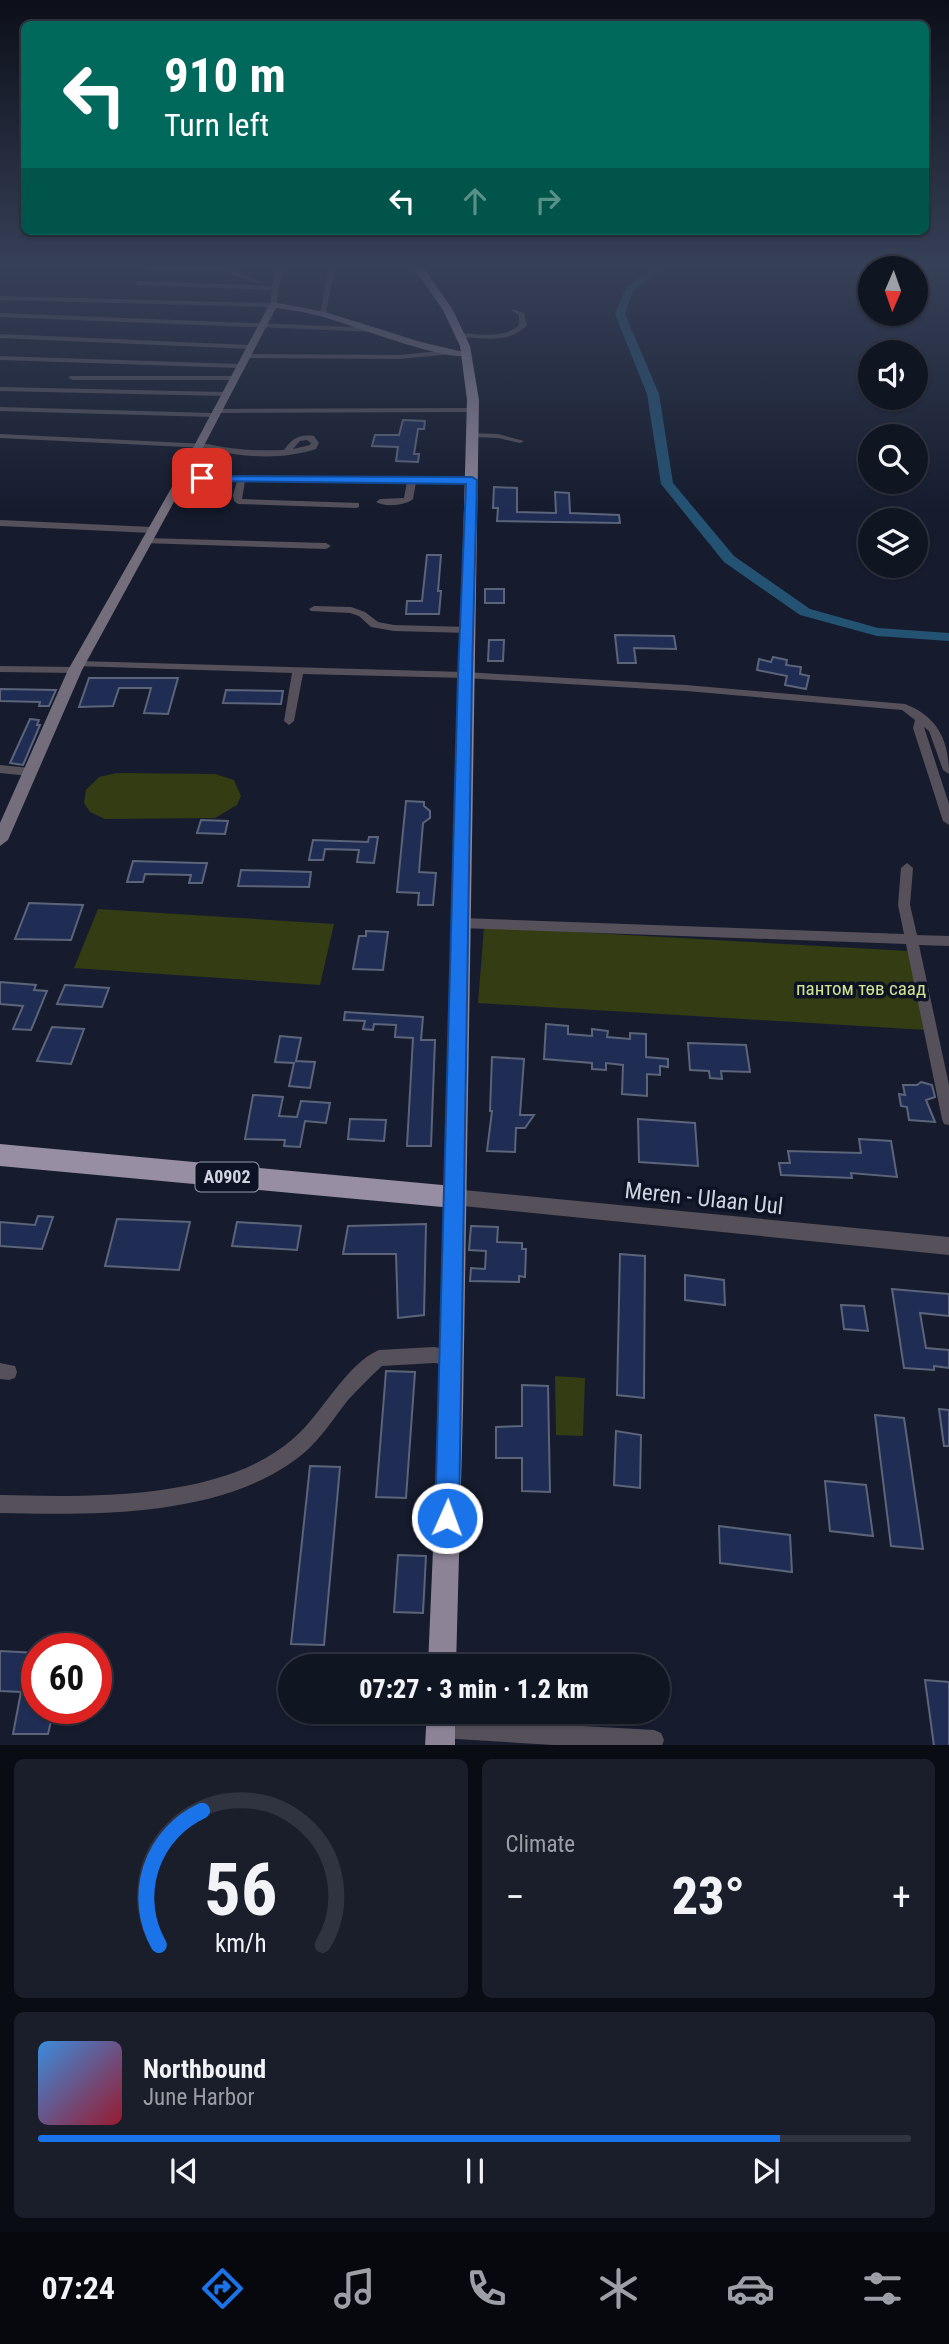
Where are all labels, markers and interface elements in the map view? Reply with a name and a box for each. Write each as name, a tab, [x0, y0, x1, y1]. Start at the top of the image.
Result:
text: 910 m	[164, 47, 286, 104]
icon: left	[49, 49, 140, 140]
text: Turn left	[164, 106, 269, 144]
icon: left	[383, 182, 421, 220]
icon: ahead	[456, 182, 494, 220]
icon: right	[529, 182, 567, 220]
north arrow	[858, 256, 928, 326]
map controls	[858, 256, 928, 578]
button: sound	[858, 340, 928, 410]
button: search	[858, 424, 928, 494]
pin	[172, 448, 232, 508]
icon: arrive	[183, 459, 221, 497]
button: layers	[858, 508, 928, 578]
park label: пантом төв саад	[796, 977, 926, 1000]
road number: A0902	[196, 1162, 258, 1192]
street label: Meren - Ulaan Uul	[623, 1177, 784, 1220]
position arrow	[410, 1481, 484, 1555]
speed limit sign: 60	[21, 1633, 112, 1724]
text: 07:27 · 3 min · 1.2 km	[359, 1674, 589, 1704]
text: Climate	[506, 1831, 575, 1858]
text: 56	[204, 1847, 278, 1933]
text: 23°	[672, 1866, 745, 1927]
text: −	[506, 1875, 525, 1919]
text: +	[892, 1875, 911, 1919]
text: km/h	[215, 1928, 266, 1957]
text: Northbound	[143, 2054, 266, 2084]
text: June Harbor	[143, 2084, 255, 2111]
icon: previous	[165, 2152, 203, 2190]
icon: pause	[456, 2152, 494, 2190]
icon: next	[747, 2152, 785, 2190]
icon: directions	[198, 2264, 247, 2313]
icon: music	[330, 2264, 379, 2313]
icon: phone	[462, 2264, 511, 2313]
icon: climate	[594, 2264, 643, 2313]
icon: car	[726, 2264, 775, 2313]
icon: filters	[858, 2264, 907, 2313]
text: 07:24	[42, 2269, 115, 2307]

